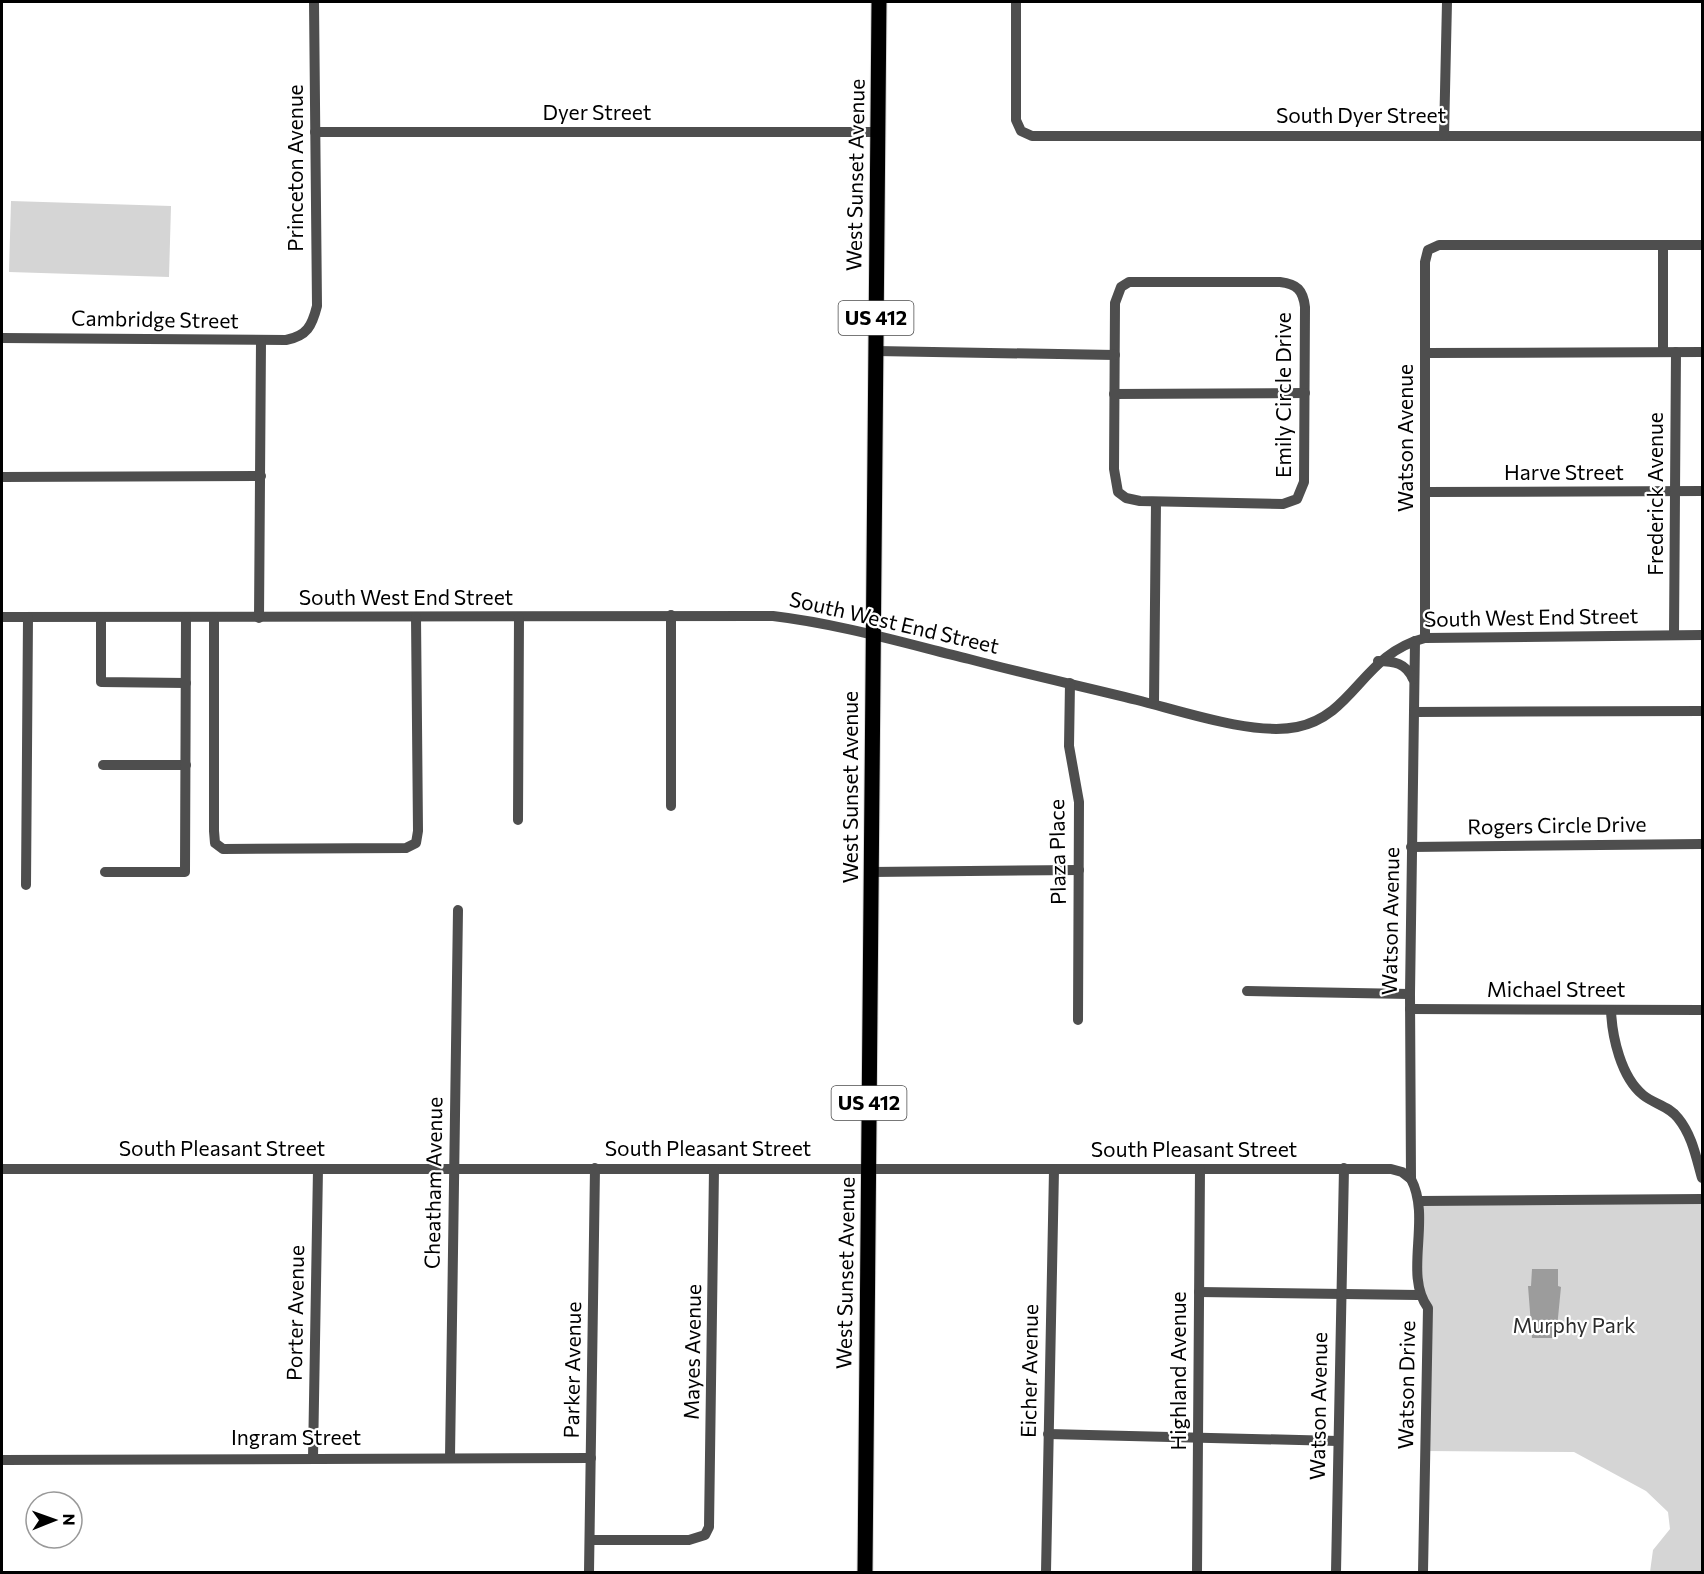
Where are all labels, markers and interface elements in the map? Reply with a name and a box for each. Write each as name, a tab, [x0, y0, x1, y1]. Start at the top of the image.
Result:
street label: West Sunset Avenue	[840, 79, 869, 271]
street label: Princeton Avenue	[282, 84, 307, 252]
street label: Dyer Street	[543, 99, 651, 124]
street label: South Dyer Street	[1276, 102, 1446, 127]
road number: US 412	[838, 301, 914, 335]
street label: Cambridge Street	[71, 305, 239, 332]
street label: Emily Circle Drive	[1270, 312, 1295, 478]
street label: Watson Avenue	[1392, 364, 1417, 512]
street label: Frederick Avenue	[1642, 412, 1667, 576]
street label: Harve Street	[1504, 459, 1624, 484]
street label: South West End Street	[299, 584, 513, 609]
street label: South West End Street	[787, 585, 1002, 658]
street label: South West End Street	[1424, 602, 1638, 631]
street label: West Sunset Avenue	[837, 691, 862, 883]
street label: Plaza Place	[1043, 799, 1070, 905]
street label: Rogers Circle Drive	[1467, 810, 1647, 839]
street label: Watson Avenue	[1376, 847, 1403, 995]
street label: Michael Street	[1487, 976, 1625, 1001]
road number: US 412	[832, 1086, 906, 1120]
street label: Cheatham Avenue	[418, 1097, 447, 1269]
street label: South Pleasant Street	[119, 1135, 325, 1160]
street label: South Pleasant Street	[605, 1135, 811, 1160]
street label: South Pleasant Street	[1091, 1136, 1297, 1161]
street label: West Sunset Avenue	[830, 1177, 859, 1369]
street label: Porter Avenue	[281, 1245, 308, 1381]
street label: Mayes Avenue	[678, 1284, 705, 1420]
street label: Highland Avenue	[1165, 1291, 1190, 1451]
street label: Parker Avenue	[558, 1301, 585, 1439]
street label: Eicher Avenue	[1015, 1304, 1042, 1438]
park label: Murphy Park	[1512, 1312, 1636, 1337]
street label: Watson Drive	[1392, 1320, 1419, 1450]
street label: Watson Avenue	[1304, 1332, 1331, 1480]
street label: Ingram Street	[231, 1424, 361, 1449]
north arrow	[24, 1490, 84, 1550]
text: N	[60, 1514, 79, 1526]

